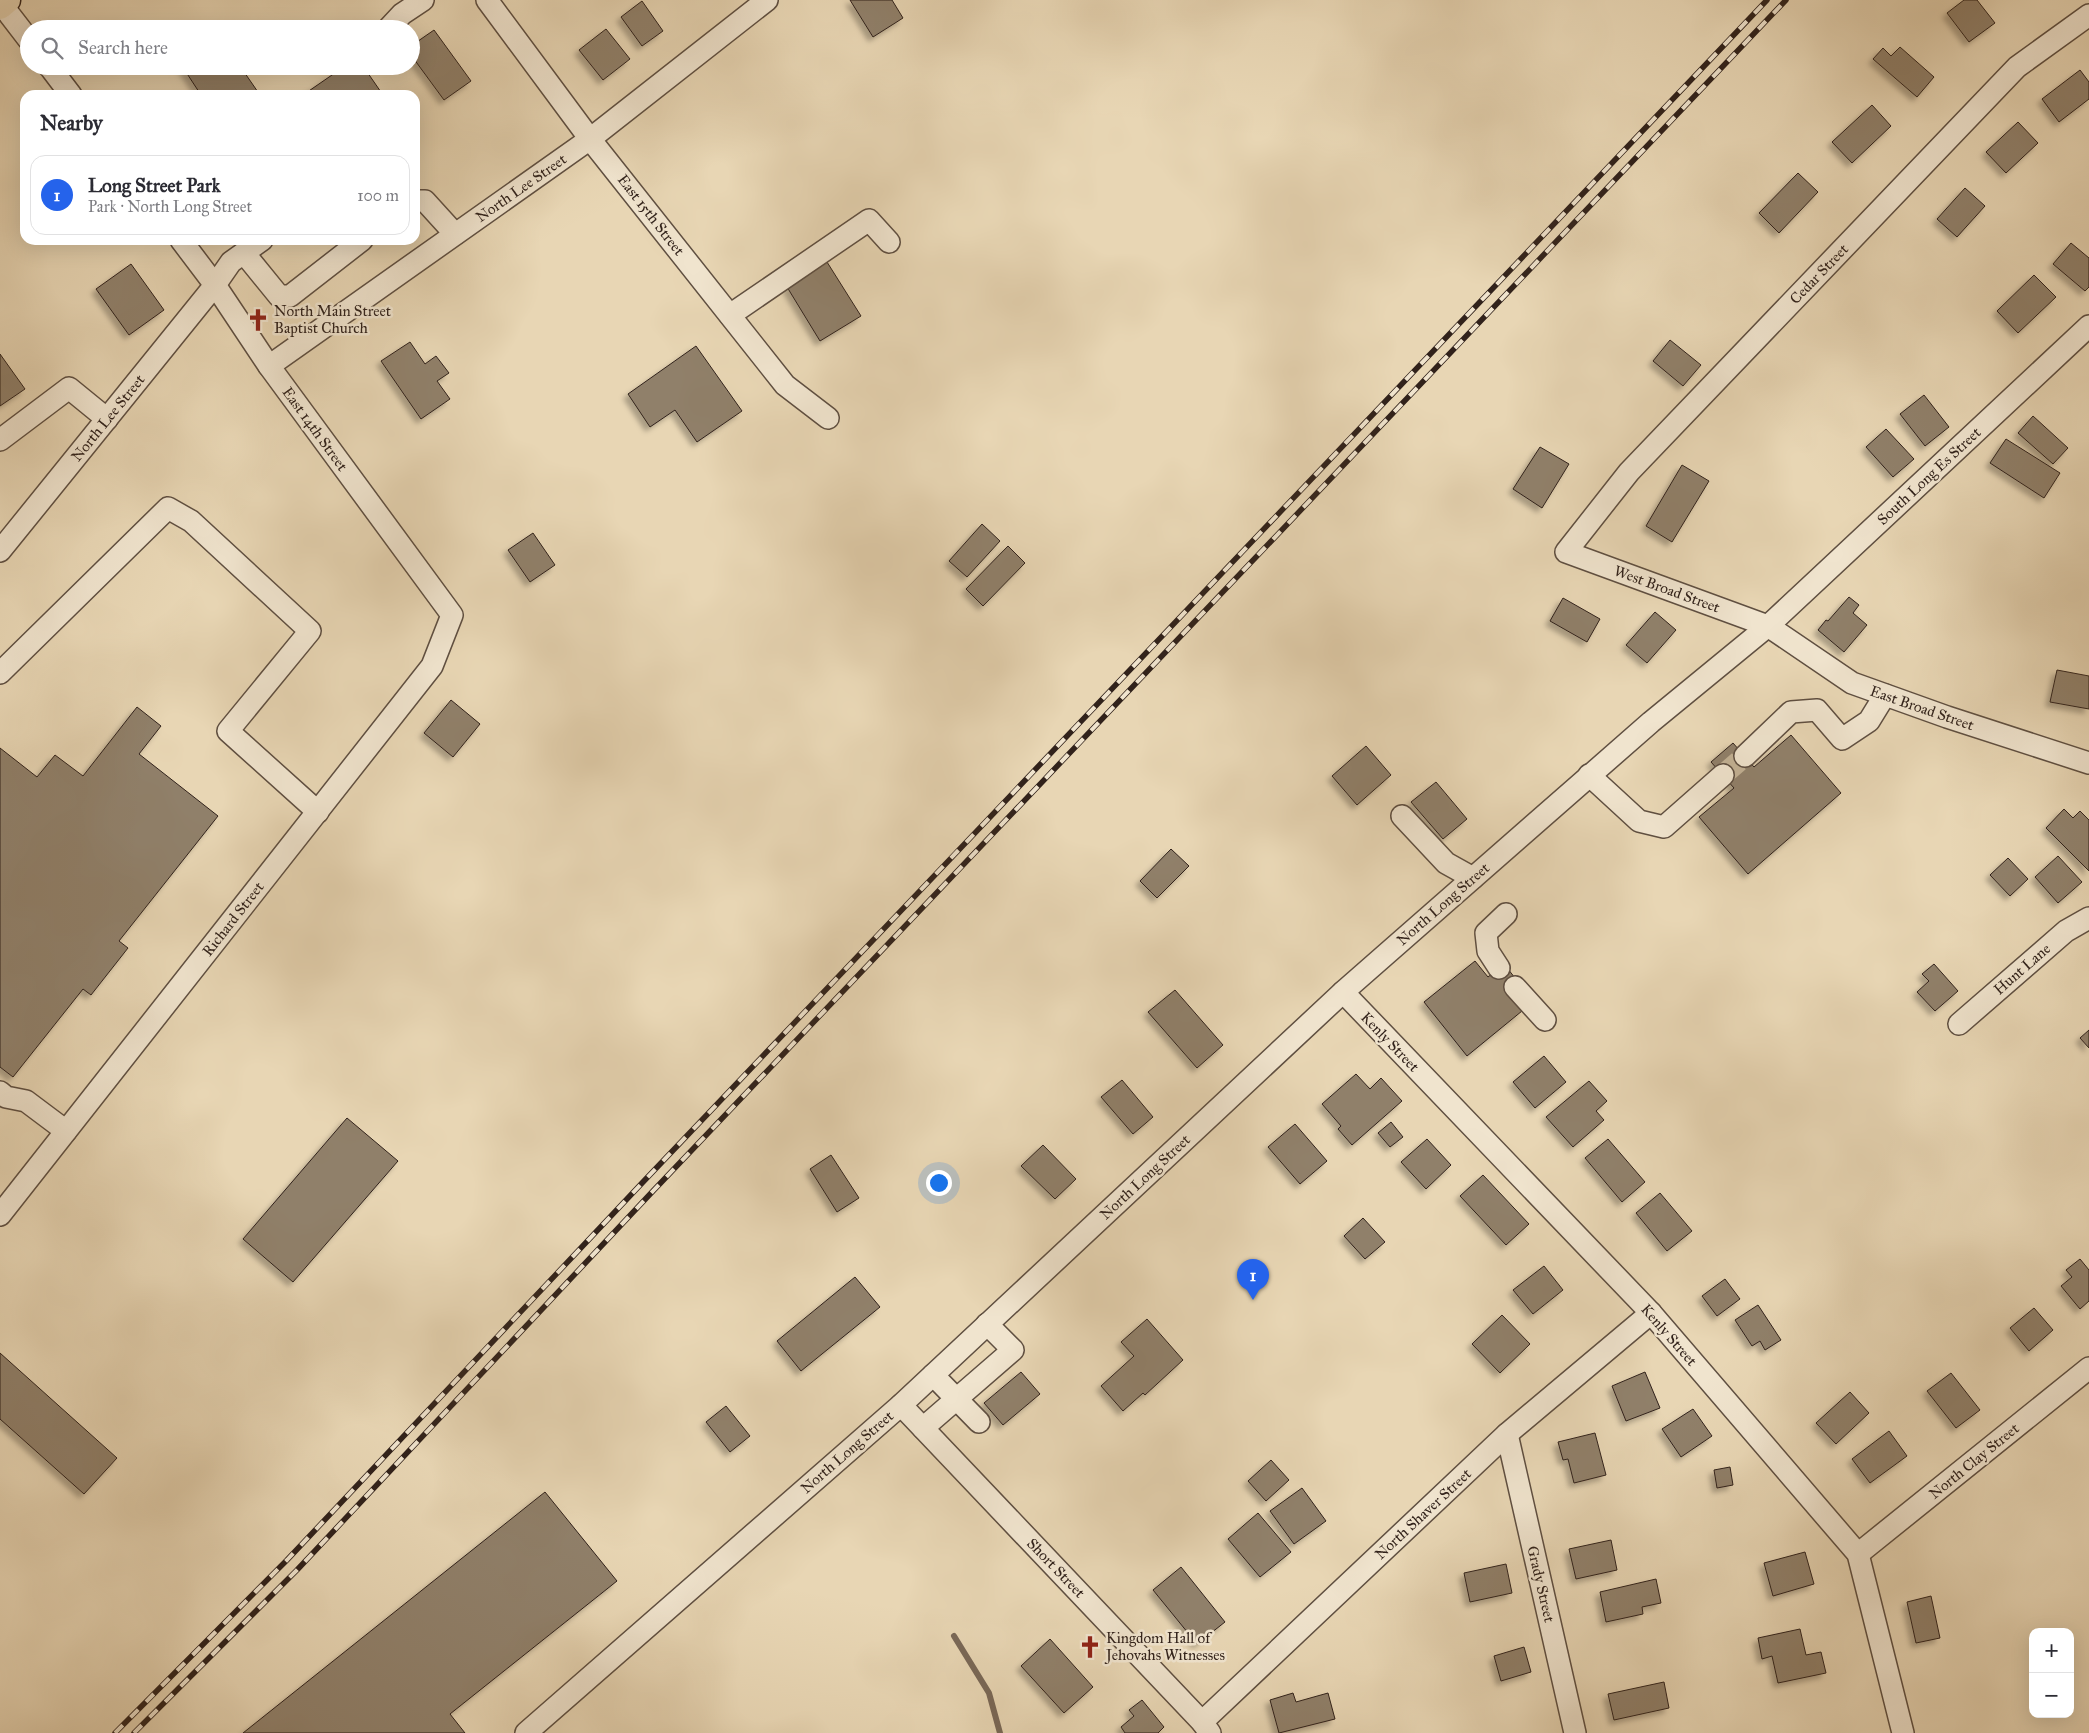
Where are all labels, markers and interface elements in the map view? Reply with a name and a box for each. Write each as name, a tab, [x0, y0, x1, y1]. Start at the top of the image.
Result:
search box	[20, 20, 420, 75]
icon: search	[38, 34, 66, 62]
text: Search here	[78, 36, 168, 59]
text: Nearby	[40, 110, 103, 136]
street label: North Lee Street	[472, 150, 570, 226]
street label: East 15th Street	[614, 171, 689, 260]
text: Long Street Park	[88, 174, 221, 197]
text: 1	[54, 186, 60, 205]
text: 100 m	[357, 186, 399, 205]
text: Park · North Long Street	[88, 197, 252, 216]
street label: Cedar Street	[1786, 240, 1853, 308]
place label: North Main Street Baptist Church	[274, 302, 392, 337]
church icon: North Main Street Baptist Church	[245, 307, 271, 333]
street label: North Lee Street	[67, 370, 149, 465]
street label: East 14th Street	[278, 383, 352, 475]
street label: South Long Es Street	[1874, 423, 1985, 529]
street label: West Broad Street	[1612, 562, 1723, 617]
street label: East Broad Street	[1868, 682, 1977, 734]
street label: North Long Street	[1393, 858, 1494, 949]
street label: Richard Street	[198, 878, 268, 960]
street label: Hunt Lane	[1990, 940, 2054, 998]
street label: Kenly Street	[1357, 1008, 1423, 1076]
street label: North Long Street	[1096, 1130, 1194, 1223]
your location	[926, 1170, 952, 1196]
pin: 1	[1237, 1259, 1269, 1300]
street label: Kenly Street	[1637, 1300, 1701, 1370]
street label: North Long Street	[797, 1406, 898, 1497]
street label: North Clay Street	[1925, 1419, 2023, 1503]
street label: North Shaver Street	[1371, 1464, 1475, 1563]
street label: Short Street	[1023, 1534, 1089, 1602]
street label: Grady Street	[1523, 1544, 1559, 1625]
map controls	[2029, 1628, 2074, 1718]
button: +	[2029, 1628, 2074, 1673]
place label: Kingdom Hall of Jehovahs Witnesses	[1104, 1629, 1225, 1665]
church icon: Kingdom Hall of Jehovahs Witnesses	[1077, 1634, 1103, 1660]
button: −	[2029, 1673, 2074, 1718]

